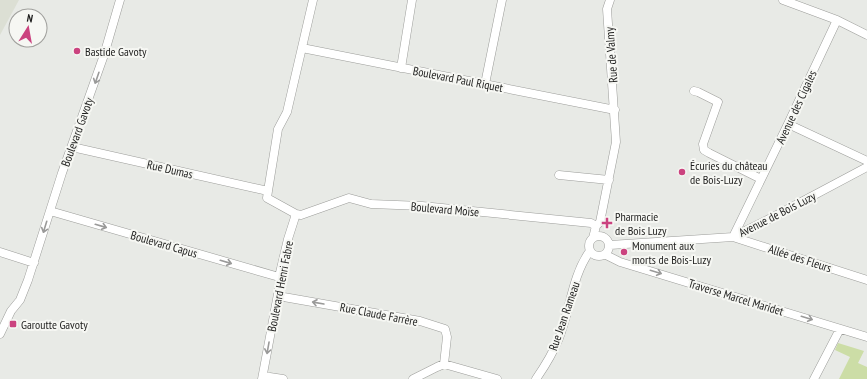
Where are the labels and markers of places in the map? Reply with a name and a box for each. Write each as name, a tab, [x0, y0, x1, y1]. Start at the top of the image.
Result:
place label: Bastide Gavoty	[85, 44, 147, 59]
marker: Bastide Gavoty	[72, 46, 82, 56]
place label: Écuries du château de Bois-Luzy	[690, 158, 768, 187]
marker: Écuries du château de Bois-Luzy	[677, 167, 687, 177]
place label: Pharmacie de Bois Luzy	[615, 209, 667, 238]
marker: Pharmacie de Bois Luzy	[602, 218, 612, 228]
place label: Monument aux morts de Bois-Luzy	[632, 238, 711, 267]
marker: Monument aux morts de Bois-Luzy	[619, 247, 629, 257]
place label: Garoutte Gavoty	[21, 317, 88, 332]
marker: Garoutte Gavoty	[8, 319, 18, 329]

